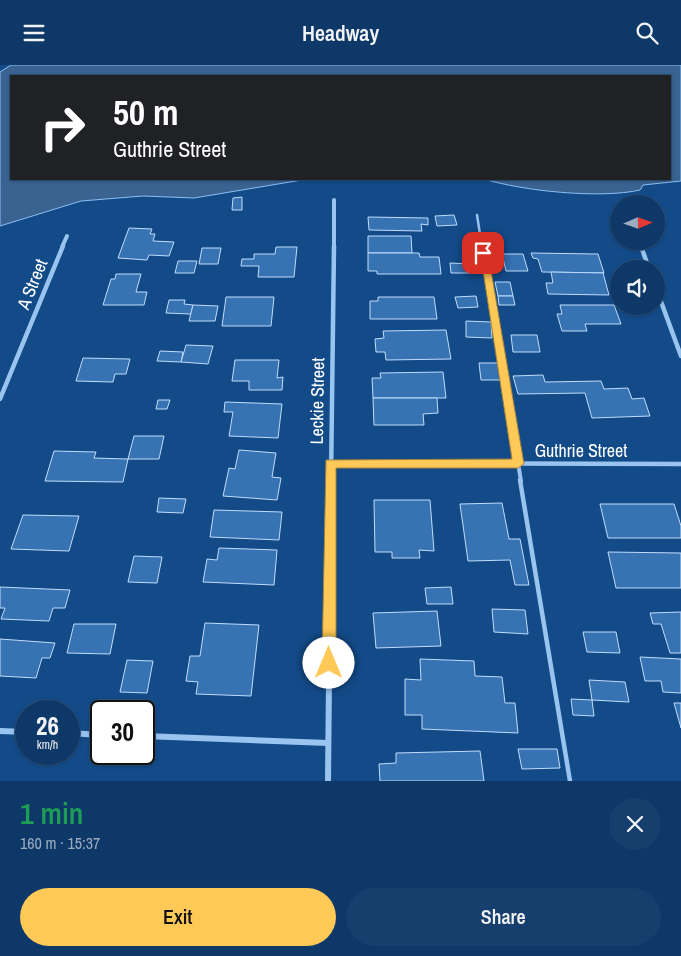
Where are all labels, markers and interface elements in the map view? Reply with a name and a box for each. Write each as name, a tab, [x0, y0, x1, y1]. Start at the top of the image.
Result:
text: Headway	[302, 18, 379, 48]
icon: menu	[20, 19, 48, 47]
icon: search	[633, 19, 661, 47]
text: 50 m	[113, 89, 178, 136]
icon: right	[30, 95, 95, 160]
text: Guthrie Street	[113, 134, 226, 164]
north arrow	[610, 195, 665, 250]
map controls	[610, 195, 665, 315]
pin	[462, 232, 504, 274]
icon: arrive	[469, 239, 497, 267]
street label: A Street	[10, 255, 53, 314]
button: sound	[610, 260, 665, 315]
street label: Leckie Street	[304, 357, 330, 445]
street label: Guthrie Street	[535, 438, 627, 463]
position arrow	[302, 636, 354, 688]
speed limit sign: 30	[90, 700, 155, 765]
text: 26	[36, 709, 59, 743]
text: km/h	[37, 737, 58, 753]
text: 1 min	[20, 793, 83, 833]
button: close	[609, 798, 661, 850]
text: 160 m · 15:37	[20, 832, 100, 854]
button: Exit	[20, 888, 336, 946]
button: Share	[346, 888, 661, 946]

